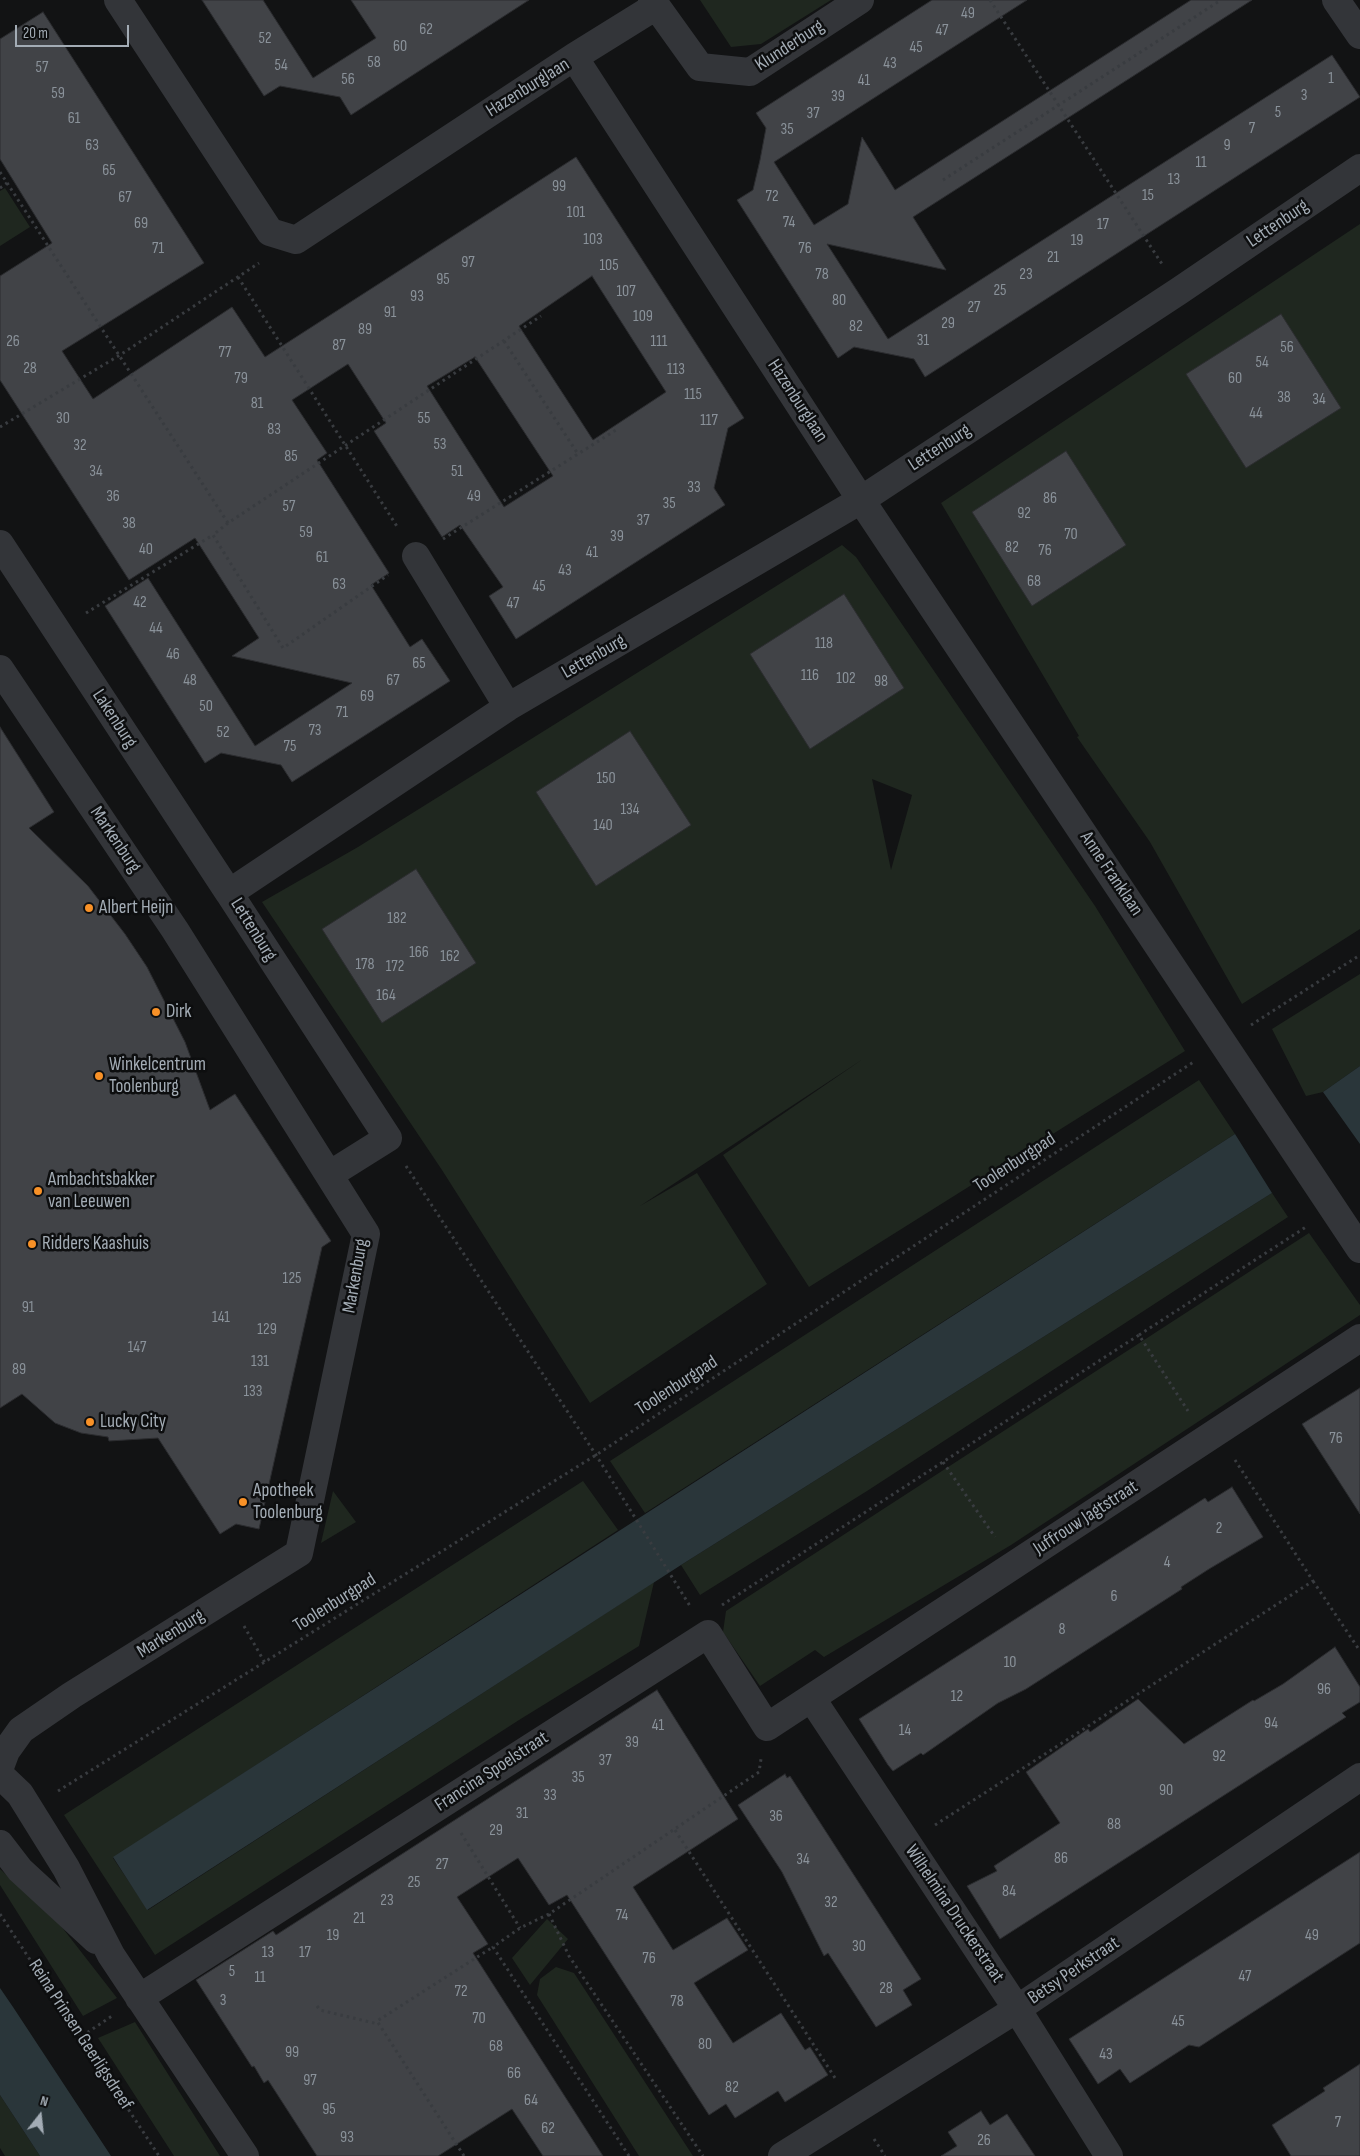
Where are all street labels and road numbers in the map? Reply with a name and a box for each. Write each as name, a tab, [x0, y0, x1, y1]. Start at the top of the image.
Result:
street label: Klunderburg	[751, 15, 829, 77]
street label: Hazenburglaan	[482, 53, 574, 123]
street label: Lettenburg	[1243, 195, 1313, 253]
street label: Hazenburglaan	[762, 355, 832, 447]
street label: Lettenburg	[904, 419, 976, 477]
street label: Lettenburg	[558, 630, 630, 684]
street label: Lakenburg	[87, 685, 141, 753]
street label: Markenburg	[85, 802, 145, 878]
street label: Anne Franklaan	[1074, 828, 1148, 920]
street label: Lettenburg	[225, 894, 281, 966]
street label: Toolenburgpad	[970, 1128, 1060, 1198]
street label: Markenburg	[338, 1237, 374, 1315]
street label: Toolenburgpad	[632, 1351, 722, 1421]
street label: Juffrouw Jagtstraat	[1029, 1476, 1143, 1560]
street label: Toolenburgpad	[290, 1569, 380, 1637]
street label: Markenburg	[133, 1604, 209, 1664]
street label: Francina Spoelstraat	[431, 1727, 553, 1817]
street label: Wilhelmina Druckerstraat	[899, 1841, 1009, 1987]
street label: Betsy Perkstraat	[1024, 1932, 1124, 2010]
street label: Reina Prinsen Geerligsdreef	[23, 1955, 137, 2115]

